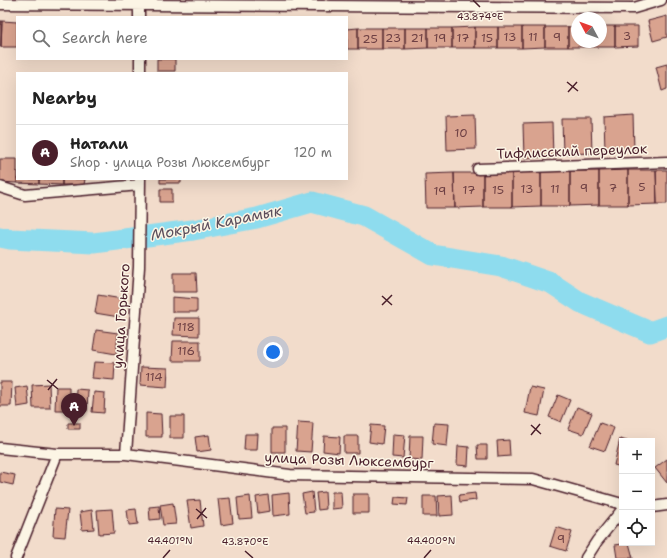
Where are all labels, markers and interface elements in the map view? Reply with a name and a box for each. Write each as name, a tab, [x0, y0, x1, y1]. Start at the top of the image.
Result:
text: 43.874°E	[457, 10, 503, 23]
north arrow	[571, 12, 607, 48]
search box	[16, 16, 348, 60]
icon: search	[30, 27, 52, 49]
text: Search here	[62, 28, 148, 48]
house number: 3	[623, 28, 631, 44]
house number: 13	[504, 29, 516, 45]
house number: 11	[528, 29, 538, 45]
house number: 9	[553, 29, 561, 45]
house number: 23	[385, 30, 401, 46]
house number: 21	[411, 30, 423, 46]
house number: 19	[434, 30, 446, 46]
house number: 17	[457, 30, 469, 46]
house number: 15	[481, 30, 493, 46]
house number: 25	[362, 31, 378, 47]
text: Nearby	[32, 87, 97, 109]
house number: 10	[454, 125, 468, 141]
text: Натали	[70, 134, 128, 154]
street label: Тифлисский переулок	[496, 139, 648, 163]
text: A	[40, 144, 50, 161]
text: 120 m	[294, 144, 332, 161]
text: Shop · улица Розы Люксембург	[70, 154, 270, 171]
house number: 5	[638, 179, 646, 195]
house number: 9	[580, 180, 588, 196]
house number: 7	[609, 180, 617, 196]
house number: 13	[521, 181, 533, 197]
house number: 11	[550, 181, 560, 197]
house number: 17	[463, 182, 475, 198]
house number: 15	[492, 182, 504, 198]
house number: 19	[434, 183, 446, 199]
water label: Мокрый Карамык	[149, 200, 284, 246]
street label: улица Горького	[108, 263, 134, 369]
house number: 118	[177, 319, 195, 335]
your location	[263, 342, 283, 362]
house number: 116	[177, 343, 195, 359]
house number: 114	[145, 369, 163, 385]
pin: A	[61, 393, 87, 426]
map controls	[619, 438, 655, 546]
button: +	[619, 438, 655, 474]
street label: улица Розы Люксембург	[264, 448, 435, 472]
button: −	[619, 474, 655, 510]
button: locate	[619, 510, 655, 546]
house number: 9	[557, 531, 565, 547]
text: 44.401°N	[147, 534, 193, 547]
text: 44.400°N	[407, 534, 455, 547]
text: 43.870°E	[222, 535, 268, 548]

